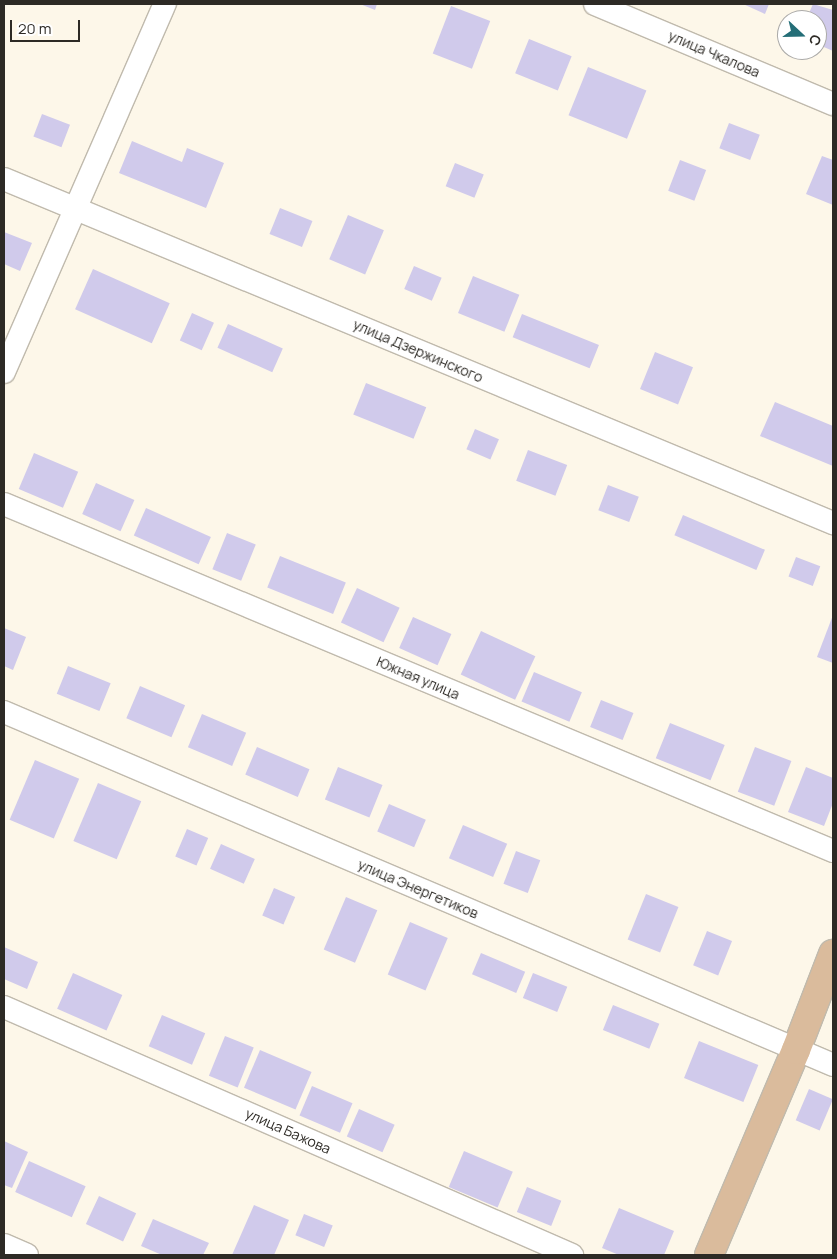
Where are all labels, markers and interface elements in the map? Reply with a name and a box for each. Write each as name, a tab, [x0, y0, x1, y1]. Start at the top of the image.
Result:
scale bar	[12, 10, 82, 42]
north arrow	[777, 10, 827, 60]
text: 20 m	[18, 18, 51, 39]
street label: улица Чкалова	[666, 27, 762, 81]
text: С	[805, 32, 826, 48]
street label: улица Дзержинского	[351, 316, 485, 386]
street label: Южная улица	[374, 653, 462, 703]
street label: улица Энергетиков	[355, 856, 481, 922]
street label: улица Бажова	[243, 1105, 333, 1157]

